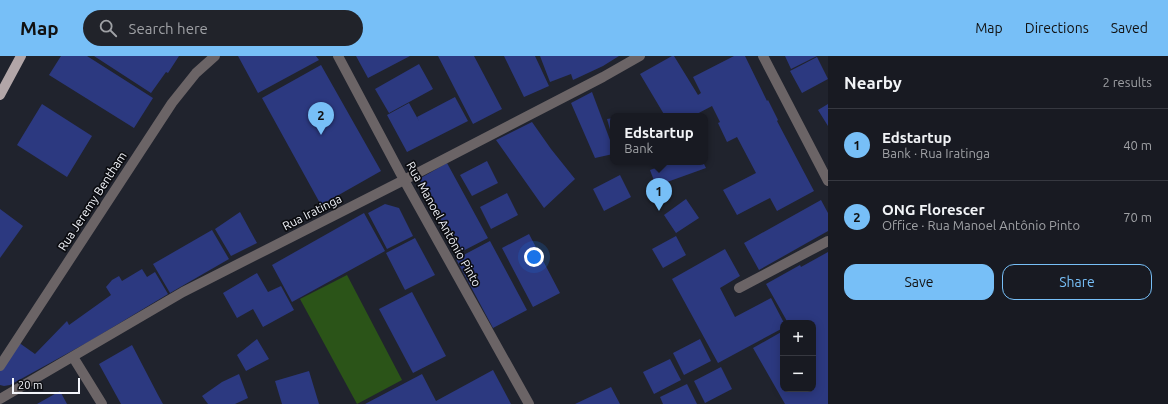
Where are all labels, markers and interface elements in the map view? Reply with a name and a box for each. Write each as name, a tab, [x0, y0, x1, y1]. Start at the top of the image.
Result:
search box	[83, 10, 363, 46]
text: Map	[20, 17, 59, 39]
icon: search	[97, 17, 119, 39]
text: Search here	[129, 20, 208, 37]
text: Map	[975, 20, 1003, 36]
text: Directions	[1025, 20, 1089, 36]
text: Saved	[1111, 20, 1148, 36]
text: Nearby	[844, 73, 902, 92]
text: 2 results	[1102, 75, 1152, 89]
pin: 2	[308, 102, 334, 135]
popup	[610, 113, 708, 165]
text: Edstartup	[624, 124, 694, 141]
text: Edstartup	[882, 129, 952, 146]
text: 1	[853, 138, 861, 152]
text: 40 m	[1123, 138, 1152, 152]
text: Bank	[624, 141, 653, 155]
text: Bank · Rua Iratinga	[882, 146, 990, 160]
street label: Rua Jeremy Bentham	[55, 149, 129, 253]
street label: Rua Manoel Antônio Pinto	[404, 159, 484, 289]
pin: 1	[646, 178, 672, 211]
street label: Rua Iratinga	[280, 192, 344, 232]
text: ONG Florescer	[882, 201, 985, 218]
text: 2	[853, 210, 861, 224]
text: 70 m	[1123, 210, 1152, 224]
text: Office · Rua Manoel Antônio Pinto	[882, 218, 1080, 232]
your location	[524, 247, 544, 267]
button: Save	[844, 264, 994, 300]
button: Share	[1002, 264, 1152, 300]
map controls	[780, 320, 816, 392]
button: +	[780, 320, 816, 356]
button: −	[780, 356, 816, 392]
scale bar	[12, 376, 80, 395]
text: 20 m	[18, 379, 42, 391]

